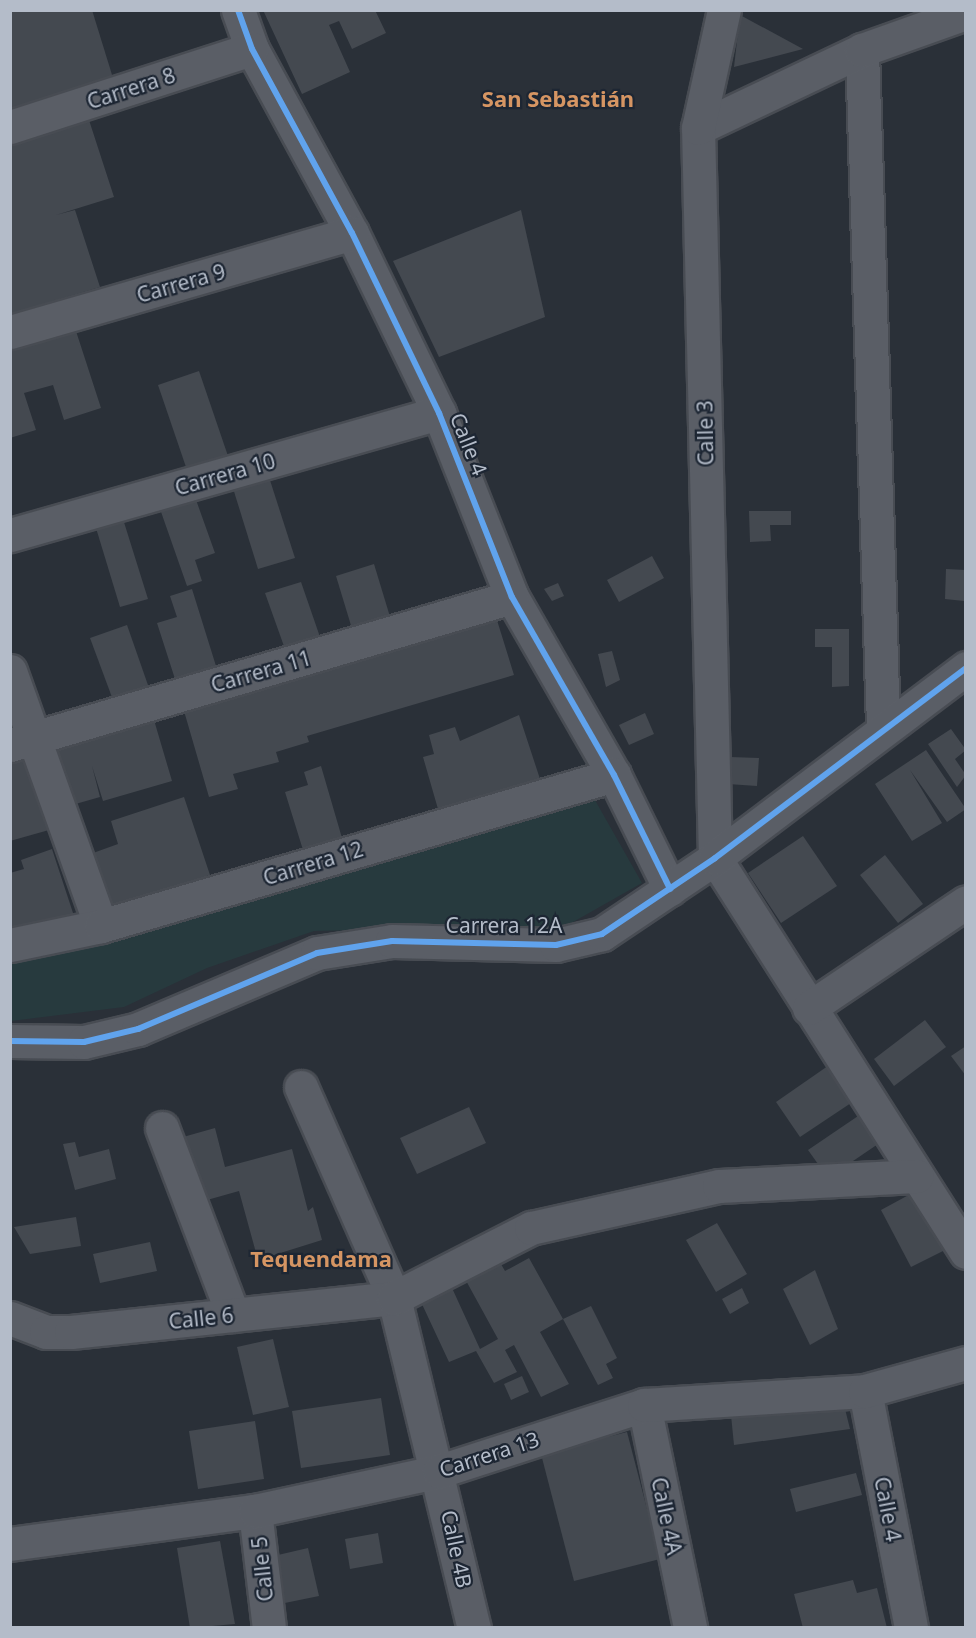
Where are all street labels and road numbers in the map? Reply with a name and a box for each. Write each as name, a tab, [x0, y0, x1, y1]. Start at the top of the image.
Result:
street label: Carrera 8	[84, 62, 178, 114]
street label: Carrera 9	[134, 258, 228, 308]
street label: Calle 3	[692, 400, 718, 466]
street label: Calle 4	[445, 409, 493, 479]
street label: Carrera 10	[172, 448, 278, 500]
street label: Carrera 11	[208, 645, 314, 697]
street label: Carrera 12	[260, 836, 366, 890]
street label: Carrera 12A	[446, 912, 562, 938]
street label: Calle 6	[167, 1302, 235, 1334]
street label: Carrera 13	[436, 1426, 542, 1482]
street label: Calle 4A	[647, 1475, 687, 1557]
street label: Calle 4	[869, 1475, 907, 1543]
street label: Calle 4B	[436, 1508, 478, 1590]
street label: Calle 5	[246, 1535, 278, 1603]

